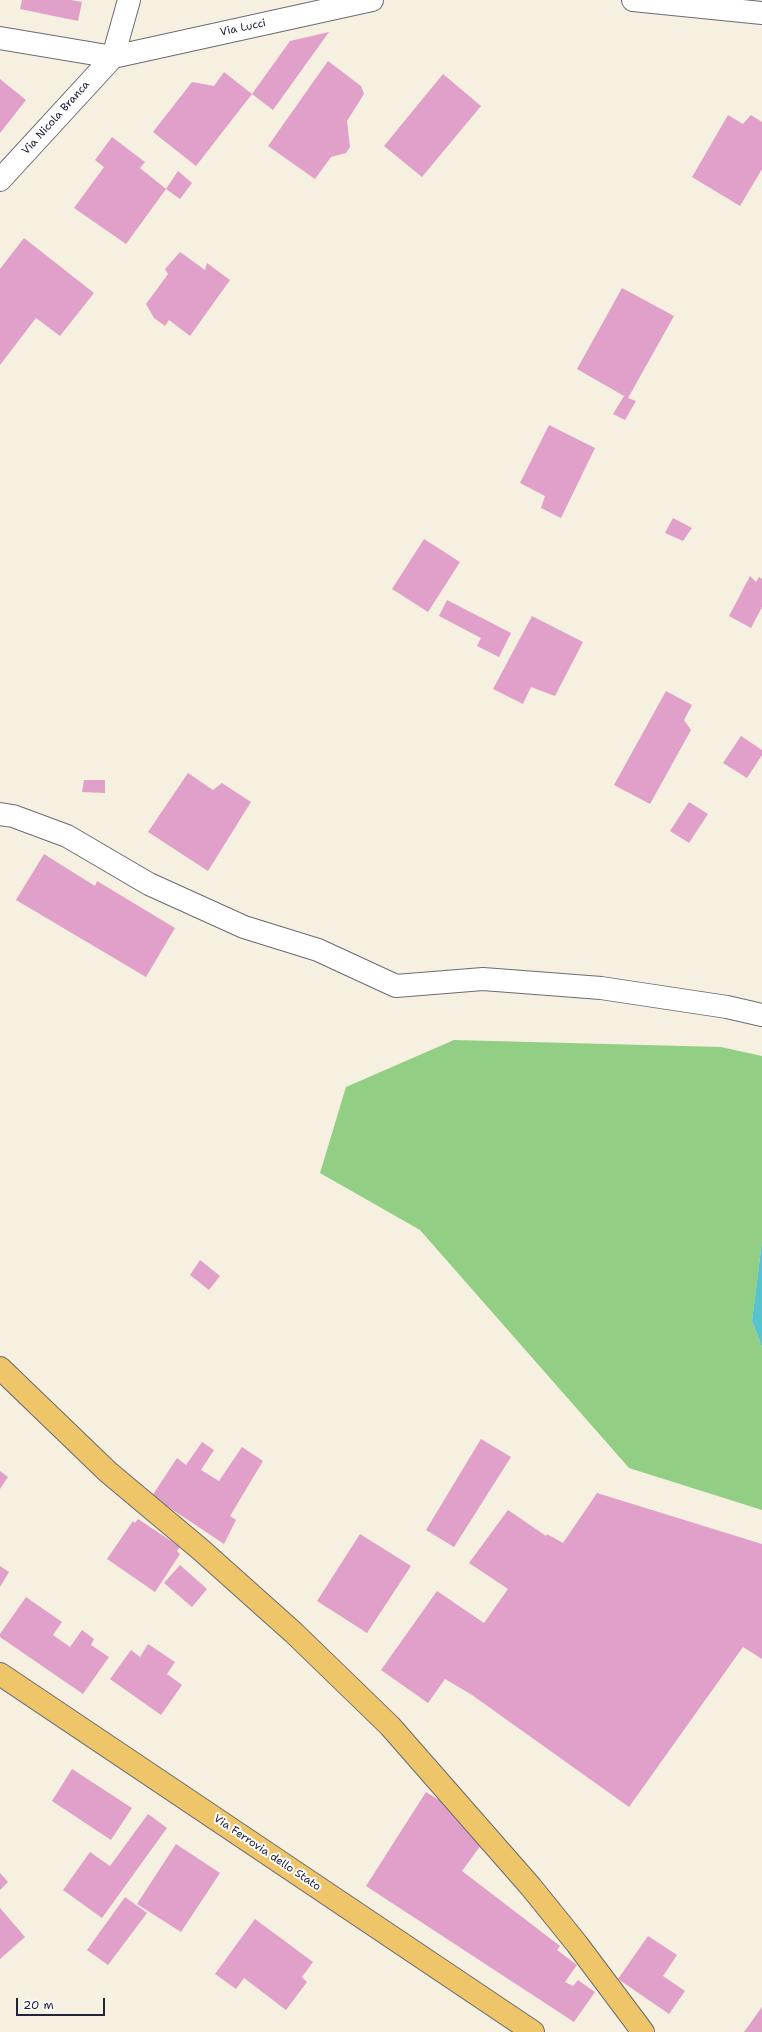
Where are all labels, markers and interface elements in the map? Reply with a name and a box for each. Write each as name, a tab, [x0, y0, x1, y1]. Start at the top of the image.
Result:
street label: Via Lucci	[219, 17, 267, 39]
street label: Via Nicola Branca	[19, 78, 93, 158]
street label: Via Ferrovia dello Stato	[211, 1812, 323, 1894]
scale bar	[18, 1990, 107, 2016]
text: 20 m	[23, 1997, 54, 2013]

